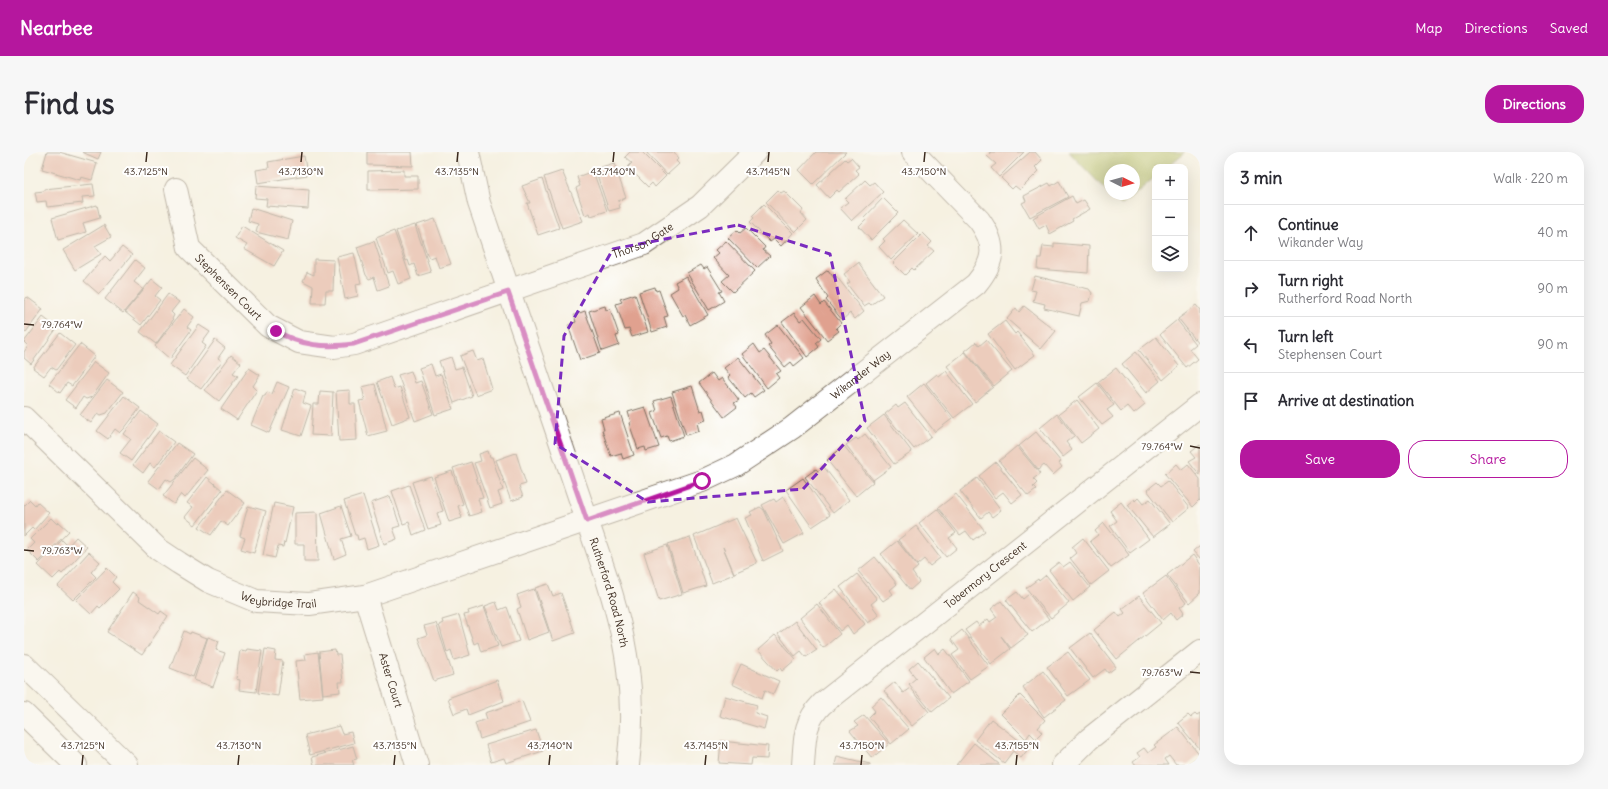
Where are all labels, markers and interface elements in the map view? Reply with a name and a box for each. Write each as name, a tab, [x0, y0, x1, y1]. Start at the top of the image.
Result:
text: Nearbee	[20, 16, 93, 40]
text: Map	[1415, 19, 1442, 37]
text: Directions	[1464, 19, 1528, 37]
text: Saved	[1550, 19, 1588, 37]
button: Directions	[1485, 85, 1584, 123]
text: Find us	[24, 86, 115, 122]
north arrow	[1104, 164, 1140, 200]
map controls	[1152, 164, 1188, 272]
button: +	[1152, 164, 1188, 200]
text: 43.7125°N	[124, 165, 168, 178]
text: 43.7130°N	[279, 165, 323, 178]
text: 43.7135°N	[435, 165, 479, 178]
text: 43.7140°N	[590, 165, 636, 178]
text: 43.7145°N	[746, 165, 790, 178]
text: 43.7150°N	[902, 165, 946, 178]
text: 3 min	[1240, 167, 1282, 189]
text: Walk · 220 m	[1493, 170, 1568, 187]
button: −	[1152, 200, 1188, 236]
text: Continue	[1278, 215, 1339, 234]
street label: Thorson Gate	[610, 219, 676, 261]
icon: ahead	[1240, 222, 1262, 244]
text: 40 m	[1537, 224, 1568, 241]
text: Wikander Way	[1278, 234, 1363, 251]
button: layers	[1152, 236, 1188, 272]
street label: Stephensen Court	[192, 251, 265, 323]
text: Turn right	[1278, 271, 1343, 290]
icon: right	[1240, 278, 1262, 300]
text: 90 m	[1537, 280, 1568, 297]
text: Rutherford Road North	[1278, 290, 1412, 307]
text: 79.764°W	[41, 318, 83, 331]
route end	[267, 322, 285, 340]
text: Turn left	[1278, 327, 1333, 346]
icon: left	[1240, 334, 1262, 356]
text: 90 m	[1537, 336, 1568, 353]
text: Stephensen Court	[1278, 346, 1382, 363]
street label: Wikander Way	[828, 347, 893, 402]
icon: arrive	[1240, 390, 1262, 412]
text: Arrive at destination	[1278, 391, 1414, 410]
text: 79.764°W	[1141, 440, 1183, 453]
button: Save	[1240, 440, 1400, 478]
button: Share	[1408, 440, 1568, 478]
route start	[693, 472, 711, 490]
street label: Rutherford Road North	[586, 536, 631, 649]
street label: Tobermory Crescent	[942, 538, 1029, 612]
text: 79.763°W	[41, 544, 83, 557]
street label: Weybridge Trail	[238, 588, 317, 611]
street label: Aster Court	[376, 651, 406, 710]
text: 79.763°W	[1141, 666, 1183, 679]
text: 43.7125°N	[61, 739, 105, 752]
text: 43.7130°N	[217, 739, 261, 752]
text: 43.7135°N	[373, 739, 417, 752]
text: 43.7140°N	[527, 739, 573, 752]
text: 43.7145°N	[684, 739, 728, 752]
text: 43.7150°N	[840, 739, 884, 752]
text: 43.7155°N	[995, 739, 1039, 752]

